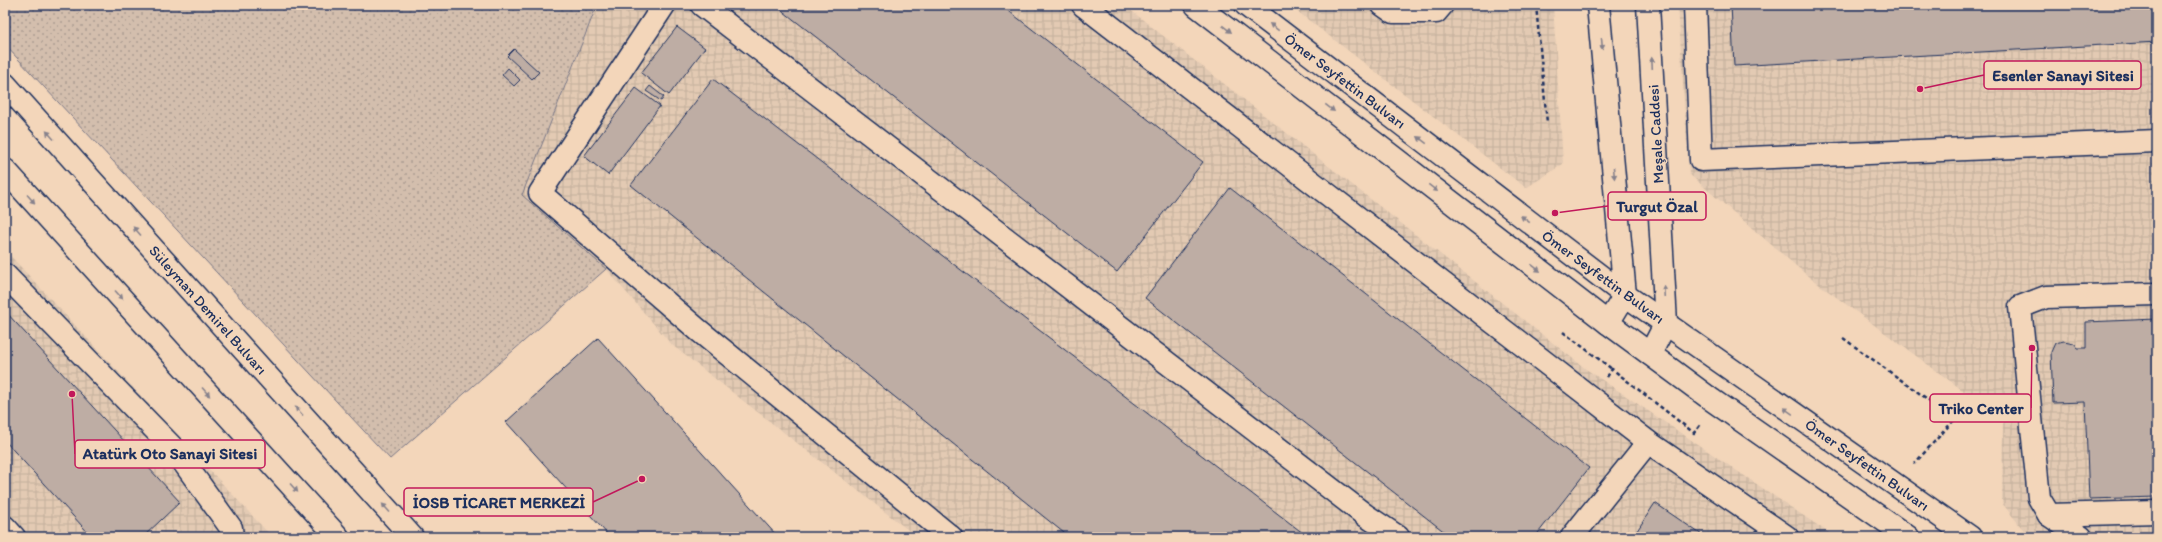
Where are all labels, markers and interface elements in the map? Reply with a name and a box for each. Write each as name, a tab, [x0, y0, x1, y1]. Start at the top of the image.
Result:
one-way arrow	[1269, 23, 1280, 31]
one-way arrow	[1222, 25, 1233, 33]
street label: Ömer Seyfettin Bulvarı	[1281, 29, 1409, 133]
one-way arrow	[1599, 38, 1605, 50]
one-way arrow	[1648, 57, 1655, 69]
callout: Esenler Sanayi Sitesi	[1984, 61, 2141, 89]
text: Esenler Sanayi Sitesi	[1992, 66, 2134, 86]
street label: Meşale Caddesi	[1644, 84, 1668, 184]
one-way arrow	[1325, 104, 1336, 113]
one-way arrow	[46, 129, 55, 140]
one-way arrow	[1416, 136, 1427, 144]
one-way arrow	[1611, 167, 1617, 179]
one-way arrow	[1427, 184, 1438, 192]
callout: Turgut Özal	[1608, 192, 1706, 220]
one-way arrow	[27, 194, 36, 204]
text: Turgut Özal	[1615, 197, 1698, 217]
one-way arrow	[1520, 215, 1531, 223]
one-way arrow	[133, 226, 142, 236]
street label: Ömer Seyfettin Bulvarı	[1538, 226, 1668, 328]
street label: Süleyman Demirel Bulvarı	[145, 242, 271, 378]
one-way arrow	[1530, 263, 1541, 272]
one-way arrow	[1661, 285, 1668, 297]
one-way arrow	[114, 290, 123, 301]
one-way arrow	[201, 387, 210, 396]
callout: Triko Center	[1930, 394, 2031, 422]
text: Triko Center	[1938, 399, 2024, 418]
one-way arrow	[294, 406, 304, 416]
one-way arrow	[1783, 407, 1794, 415]
street label: Ömer Seyfettin Bulvarı	[1801, 415, 1933, 515]
callout: Atatürk Oto Sanayi Sitesi	[75, 440, 265, 468]
text: Atatürk Oto Sanayi Sitesi	[82, 444, 257, 464]
one-way arrow	[289, 483, 298, 493]
callout: İOSB TİCARET MERKEZİ	[404, 488, 593, 516]
text: İOSB TİCARET MERKEZİ	[413, 493, 585, 512]
one-way arrow	[381, 503, 391, 513]

